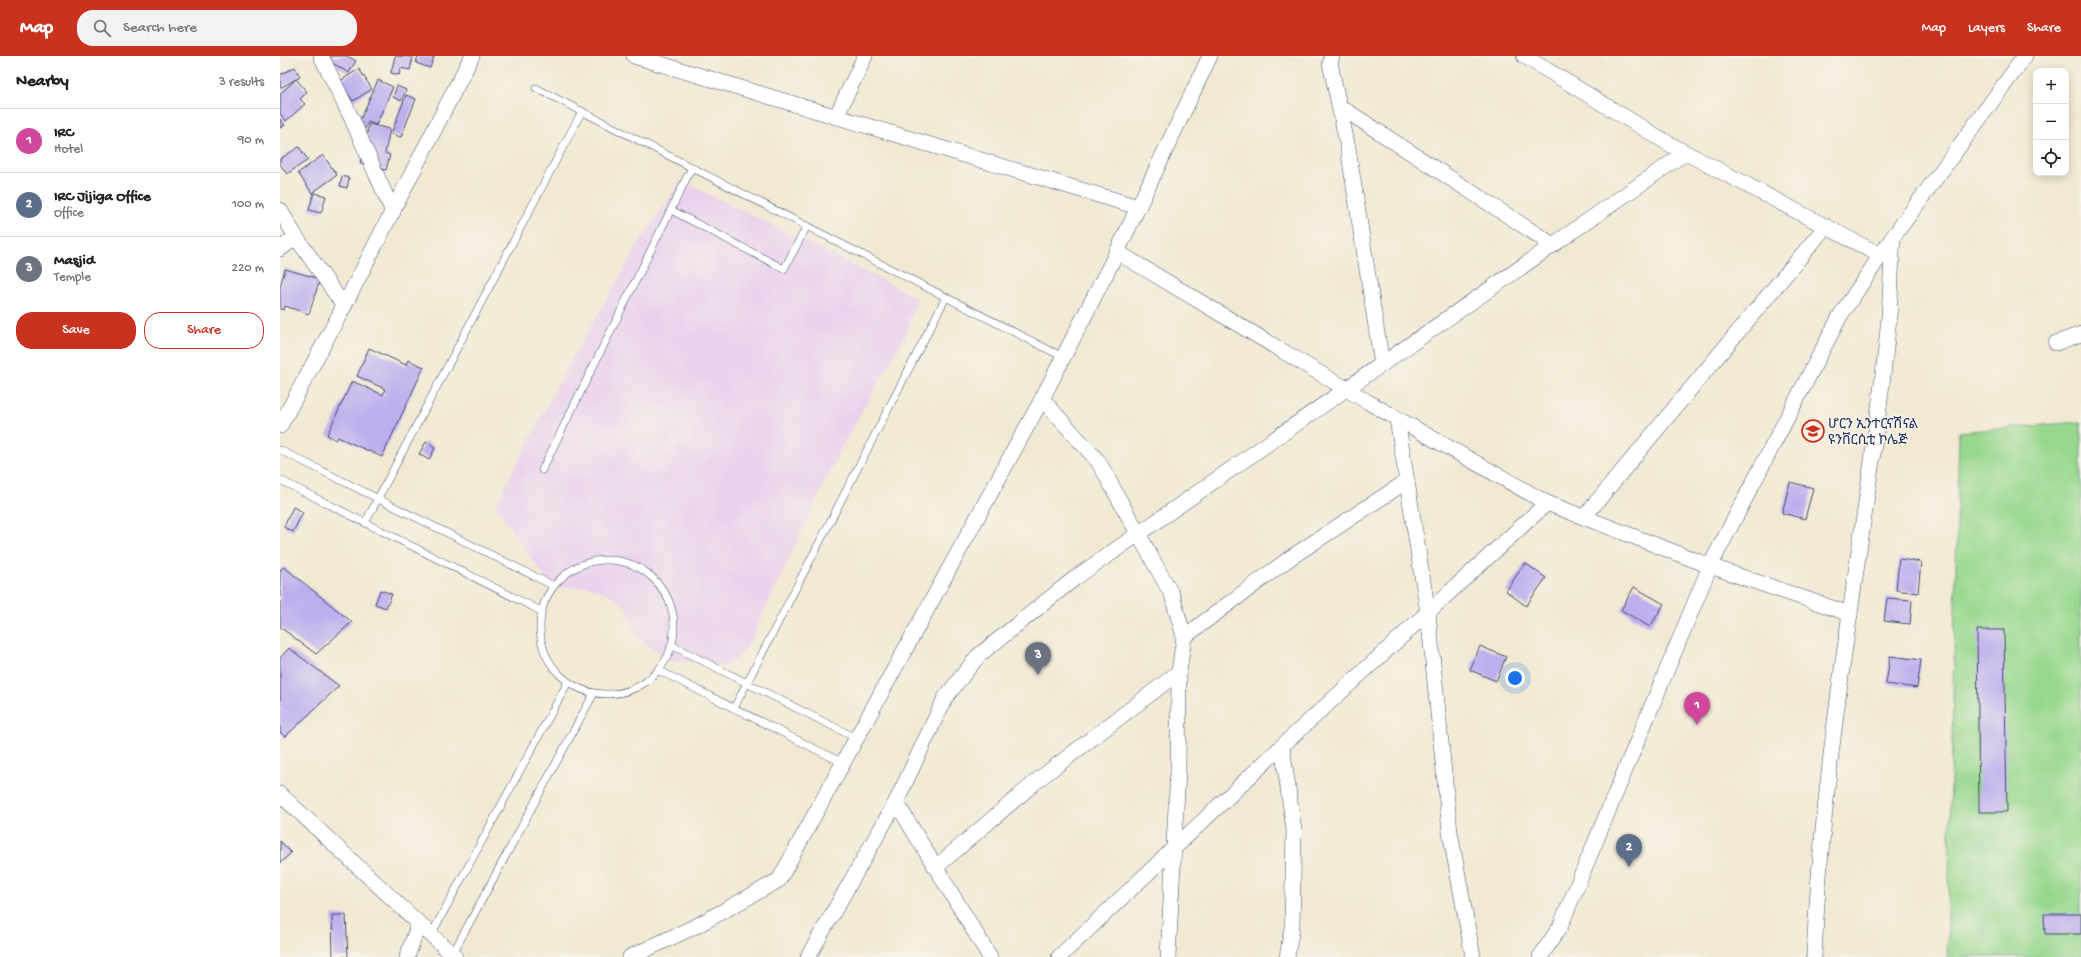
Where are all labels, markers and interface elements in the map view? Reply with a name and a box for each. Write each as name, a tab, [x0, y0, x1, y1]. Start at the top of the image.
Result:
search box	[77, 10, 357, 46]
text: Map	[20, 17, 53, 40]
icon: search	[91, 17, 113, 39]
text: Search here	[123, 19, 197, 37]
text: Map	[1922, 20, 1946, 37]
text: Layers	[1968, 20, 2005, 37]
text: Share	[2027, 20, 2061, 37]
map controls	[2033, 68, 2069, 176]
button: +	[2033, 68, 2069, 104]
text: Nearby	[16, 72, 69, 92]
text: 3 results	[219, 75, 264, 90]
button: −	[2033, 104, 2069, 140]
text: IRC	[54, 124, 74, 142]
text: 1	[26, 133, 32, 148]
text: 90 m	[238, 133, 264, 148]
button: locate	[2033, 140, 2069, 176]
text: Hotel	[54, 142, 83, 157]
text: IRC Jijiga Office	[54, 188, 151, 206]
text: 2	[26, 197, 32, 212]
text: 100 m	[232, 197, 264, 212]
text: Office	[54, 206, 84, 221]
text: Masjid	[54, 252, 95, 270]
text: 3	[26, 261, 32, 276]
text: 220 m	[232, 261, 264, 276]
text: Temple	[54, 270, 91, 285]
button: Save	[16, 312, 136, 349]
button: Share	[144, 312, 264, 349]
place label: ሆርን ኢንተርናሽናል ዩንቨርሲቲ ኮሌጅ	[1828, 416, 1919, 450]
school or university icon: ሆርን ኢንተርናሽናል ዩንቨርሲቲ ኮሌጅ	[1800, 418, 1826, 444]
pin: 3	[1025, 642, 1051, 675]
your location	[1505, 668, 1525, 688]
pin: 1	[1684, 692, 1710, 725]
pin: 2	[1616, 834, 1642, 867]

